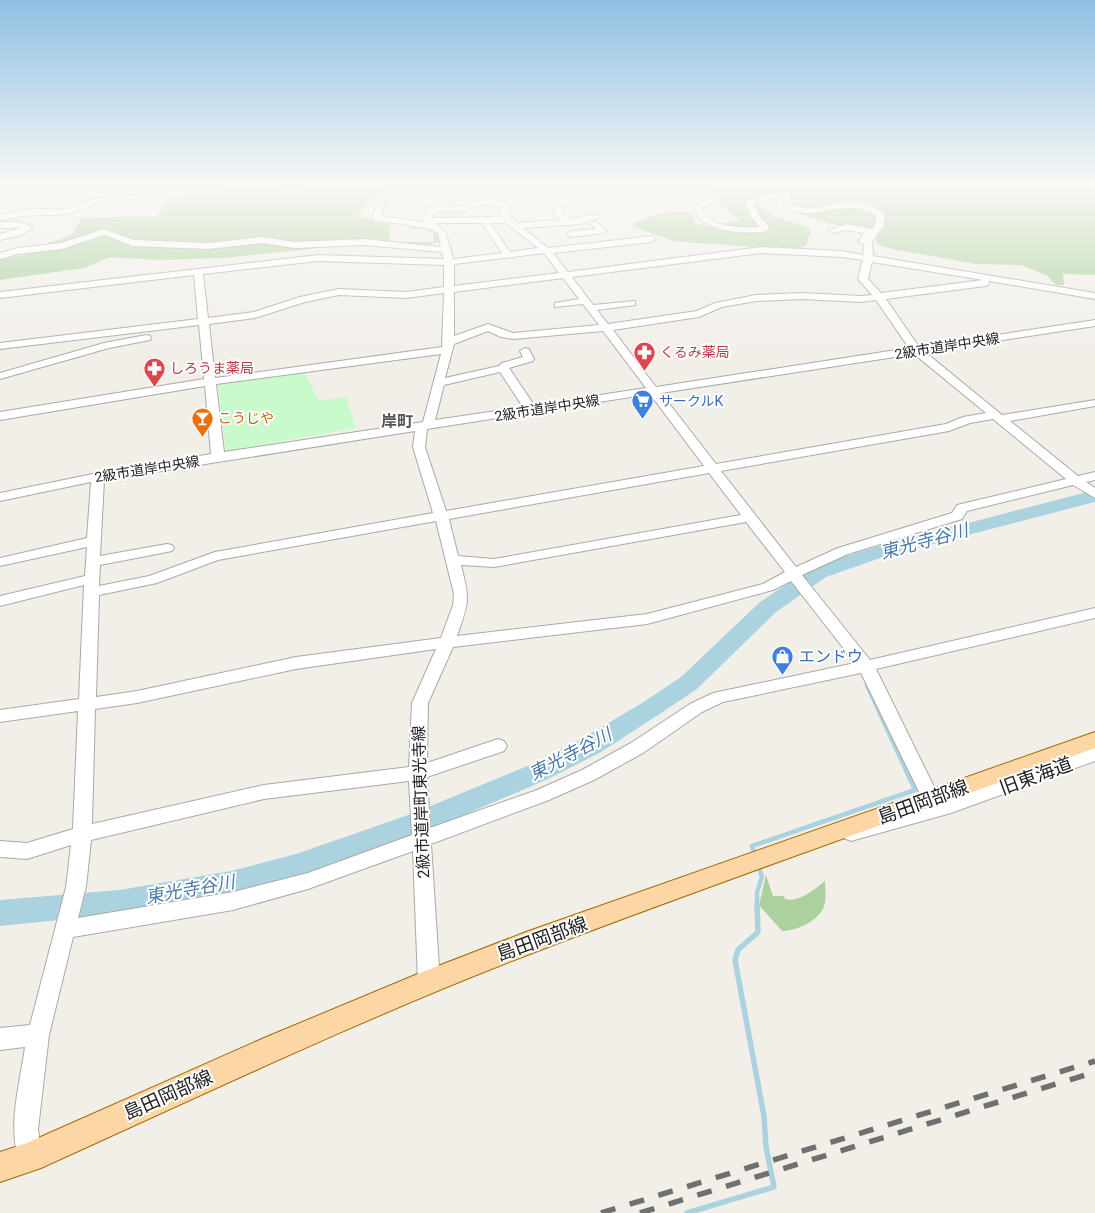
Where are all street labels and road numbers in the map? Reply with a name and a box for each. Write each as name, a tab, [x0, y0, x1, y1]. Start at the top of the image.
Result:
street label: 2級市道岸中央線	[893, 330, 1001, 362]
street label: 2級市道岸中央線	[493, 392, 601, 424]
street label: 2級市道岸中央線	[93, 453, 201, 485]
street label: 2級市道岸町東光寺線	[409, 725, 433, 879]
street label: 旧東海道	[996, 752, 1076, 800]
street label: 島田岡部線	[874, 775, 972, 829]
street label: 島田岡部線	[493, 912, 591, 966]
street label: 島田岡部線	[120, 1065, 216, 1125]

